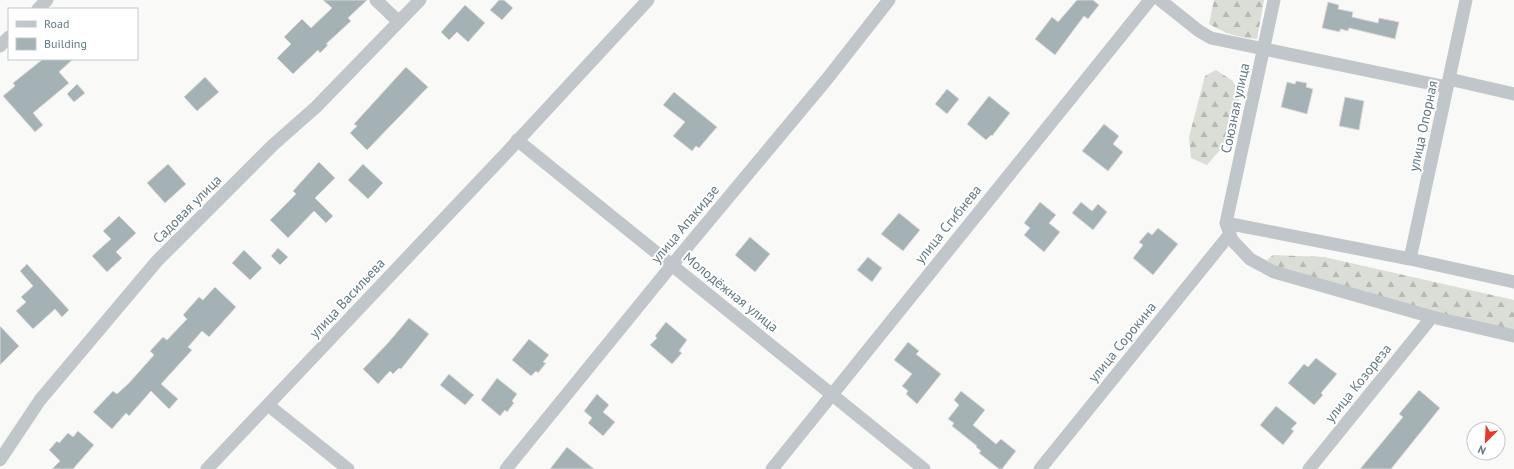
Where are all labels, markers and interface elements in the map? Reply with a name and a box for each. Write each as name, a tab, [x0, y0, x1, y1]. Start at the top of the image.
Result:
legend	[8, 8, 138, 60]
text: Road	[44, 16, 69, 31]
text: Building	[44, 36, 87, 51]
street label: Союзная улица	[1217, 61, 1253, 155]
street label: улица Опорная	[1405, 79, 1441, 173]
street label: Садовая улица	[149, 171, 225, 247]
street label: улица Апакидзе	[647, 181, 723, 267]
street label: улица Сгибнева	[911, 181, 985, 267]
street label: Молодёжная улица	[680, 248, 782, 336]
street label: улица Васильева	[305, 254, 389, 342]
street label: улица Сорокина	[1084, 298, 1160, 386]
street label: улица Козореза	[1321, 340, 1395, 426]
north arrow	[1466, 421, 1506, 461]
text: N	[1476, 442, 1488, 458]

